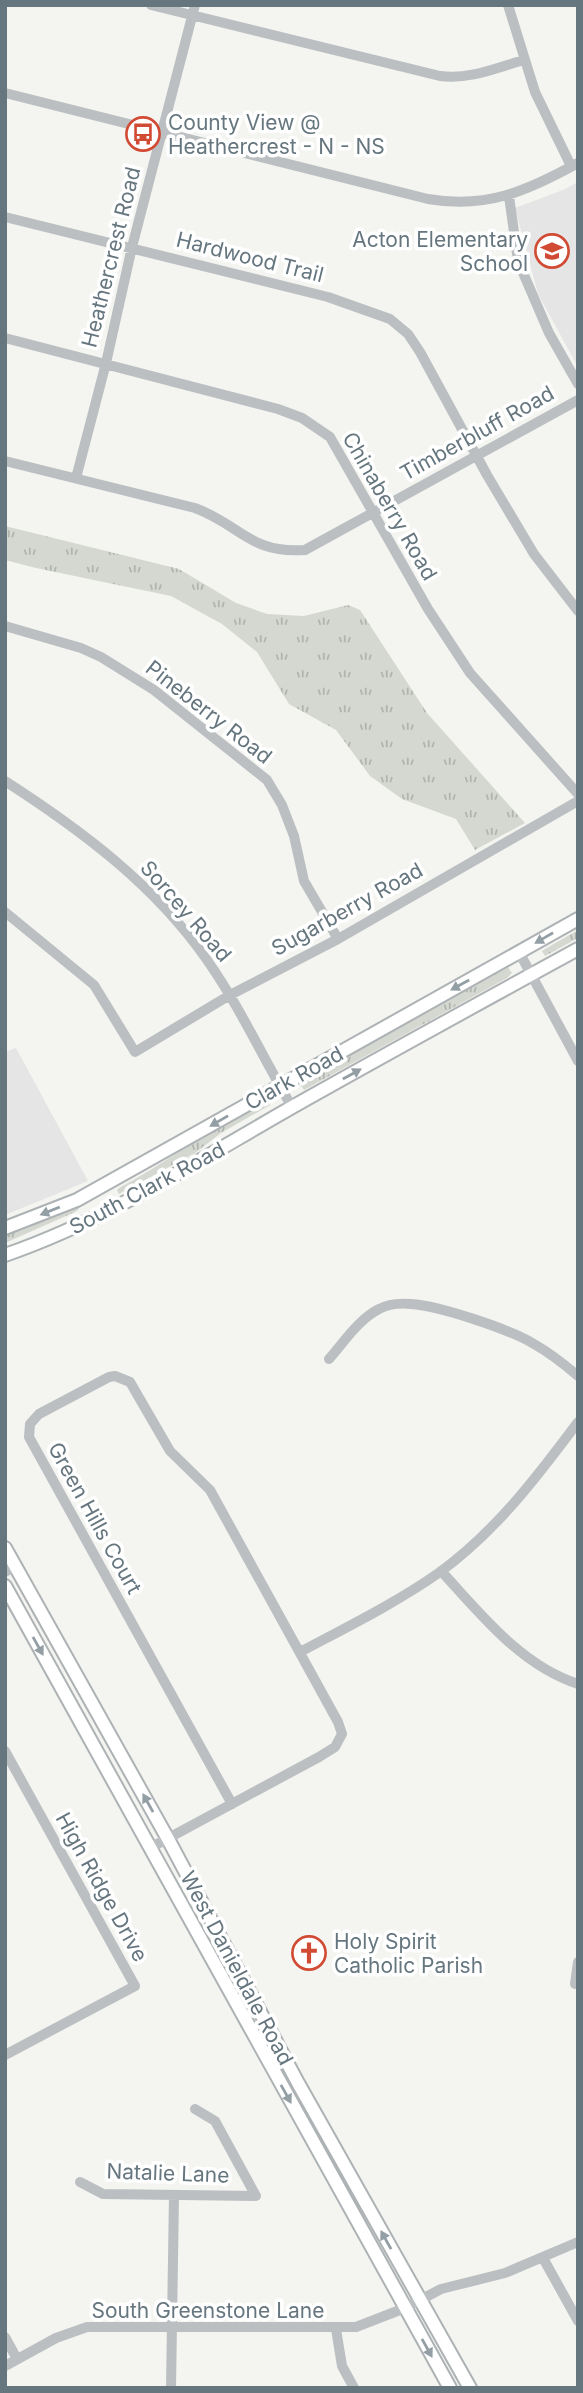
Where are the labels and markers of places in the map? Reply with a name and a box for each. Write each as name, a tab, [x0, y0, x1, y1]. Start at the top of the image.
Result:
place label: County View @ Heathercrest - N - NS	[168, 110, 385, 159]
bus stop icon: County View @ Heathercrest - N - NS	[124, 115, 162, 153]
place label: Acton Elementary School	[352, 227, 528, 276]
school or university icon: Acton Elementary School	[533, 232, 571, 270]
place label: Holy Spirit Catholic Parish	[334, 1929, 483, 1978]
church icon: Holy Spirit Catholic Parish	[290, 1934, 328, 1972]

